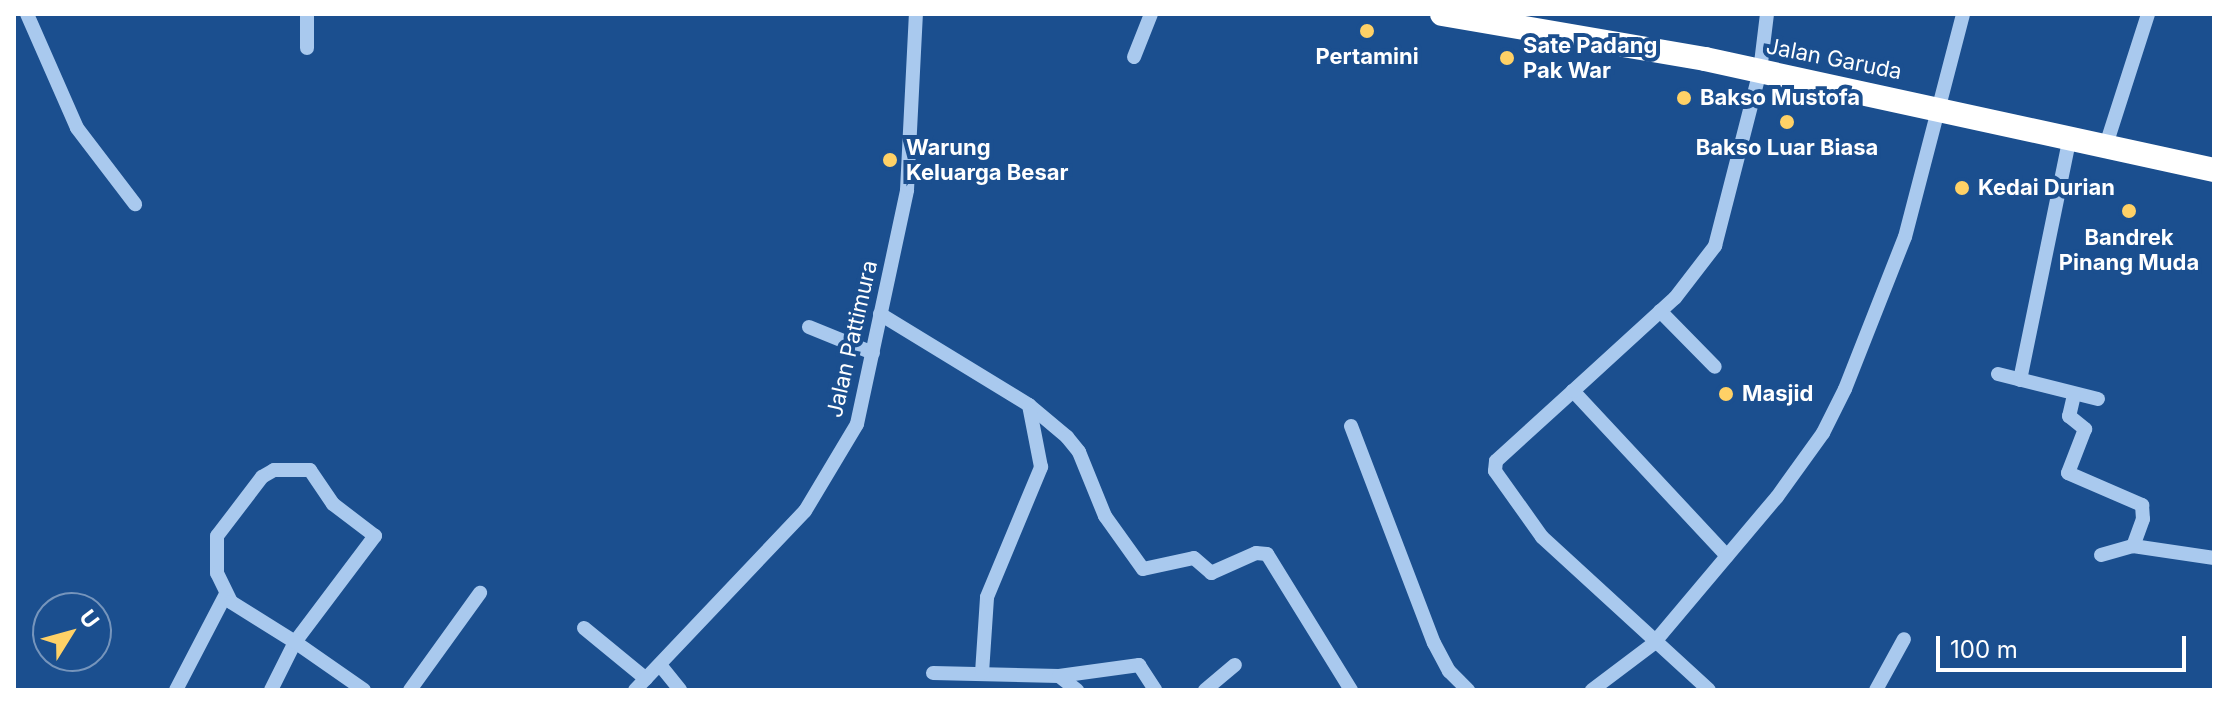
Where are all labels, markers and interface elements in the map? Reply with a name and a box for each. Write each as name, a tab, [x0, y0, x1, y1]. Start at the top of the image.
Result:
marker: Pertamini	[1358, 22, 1376, 40]
place label: Sate Padang Pak War	[1523, 32, 1657, 84]
street label: Jalan Garuda	[1764, 33, 1904, 85]
place label: Pertamini	[1315, 44, 1419, 70]
marker: Sate Padang Pak War	[1498, 49, 1516, 67]
place label: Bakso Mustofa	[1700, 85, 1860, 111]
marker: Bakso Mustofa	[1675, 89, 1693, 107]
marker: Bakso Luar Biasa	[1778, 113, 1796, 131]
place label: Warung Keluarga Besar	[906, 134, 1069, 186]
place label: Bakso Luar Biasa	[1696, 135, 1878, 161]
marker: Warung Keluarga Besar	[881, 151, 899, 169]
place label: Kedai Durian	[1978, 175, 2115, 201]
marker: Kedai Durian	[1953, 179, 1971, 197]
marker: Bandrek Pinang Muda	[2120, 202, 2138, 220]
place label: Bandrek Pinang Muda	[2059, 224, 2199, 276]
street label: Jalan Pattimura	[821, 258, 883, 420]
place label: Masjid	[1742, 381, 1813, 407]
marker: Masjid	[1717, 385, 1735, 403]
north arrow	[32, 592, 112, 672]
text: U	[74, 604, 105, 633]
scale bar	[1940, 620, 2190, 670]
text: 100 m	[1950, 635, 2018, 664]

